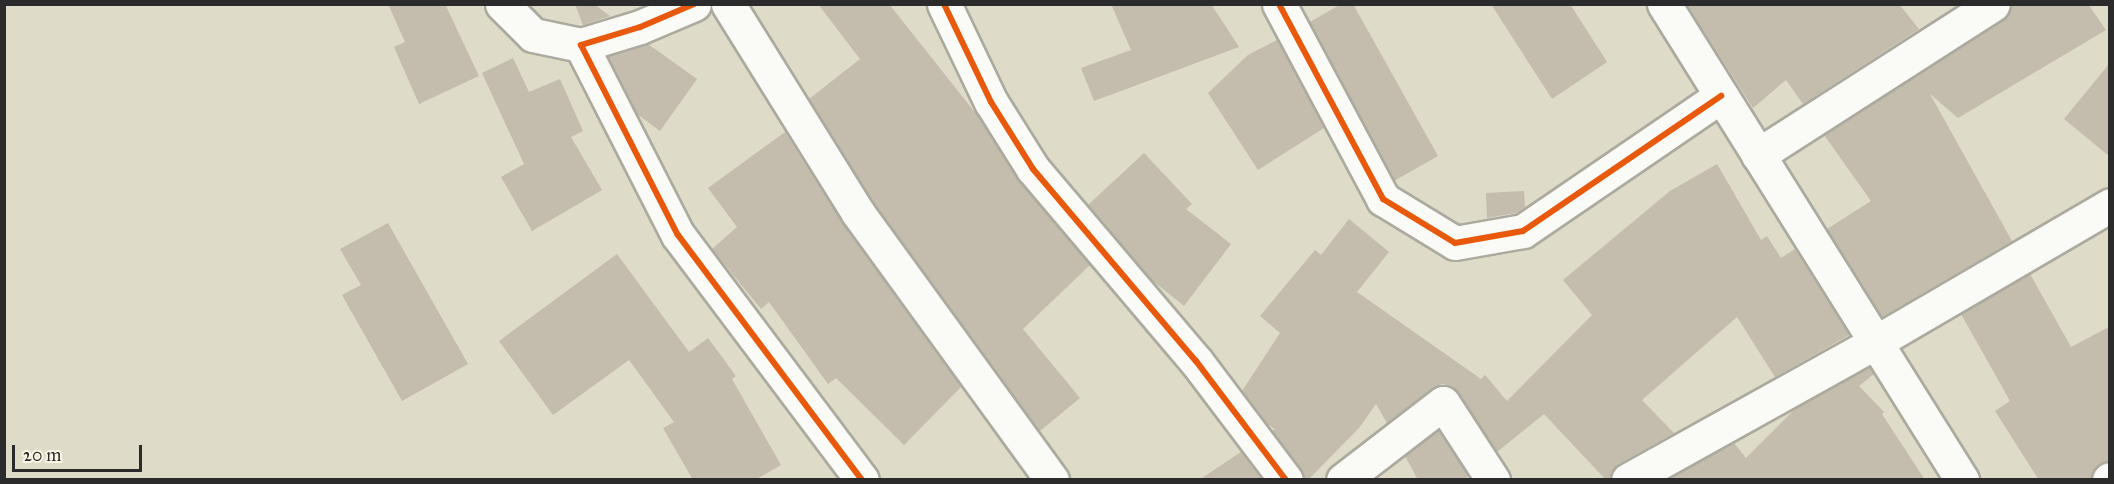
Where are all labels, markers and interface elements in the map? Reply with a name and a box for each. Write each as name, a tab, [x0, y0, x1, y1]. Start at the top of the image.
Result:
scale bar	[15, 433, 146, 471]
text: 20 m	[23, 444, 61, 466]

